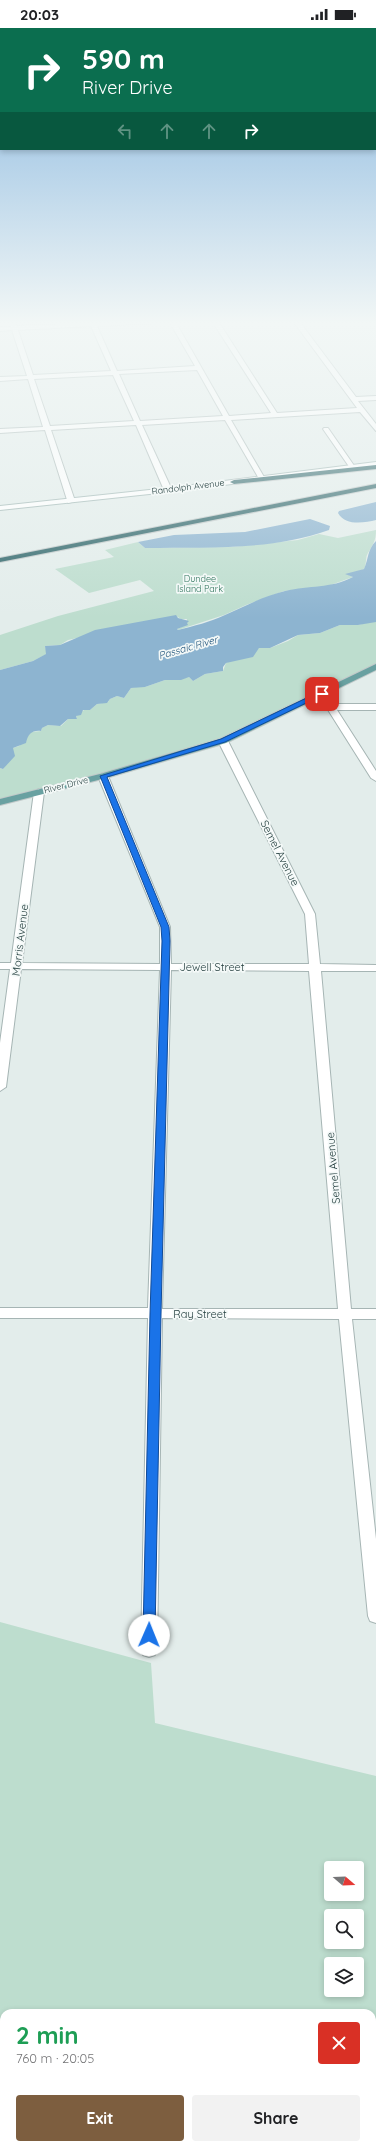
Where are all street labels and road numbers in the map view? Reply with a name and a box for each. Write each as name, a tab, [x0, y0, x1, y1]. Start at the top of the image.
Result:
street label: Randolph Avenue	[151, 477, 225, 496]
street label: River Drive	[43, 774, 89, 795]
street label: Semel Avenue	[257, 818, 303, 888]
street label: Morris Avenue	[9, 903, 31, 977]
street label: Jewell Street	[179, 960, 245, 974]
street label: Semel Avenue	[323, 1132, 343, 1204]
street label: Ray Street	[173, 1307, 227, 1321]

